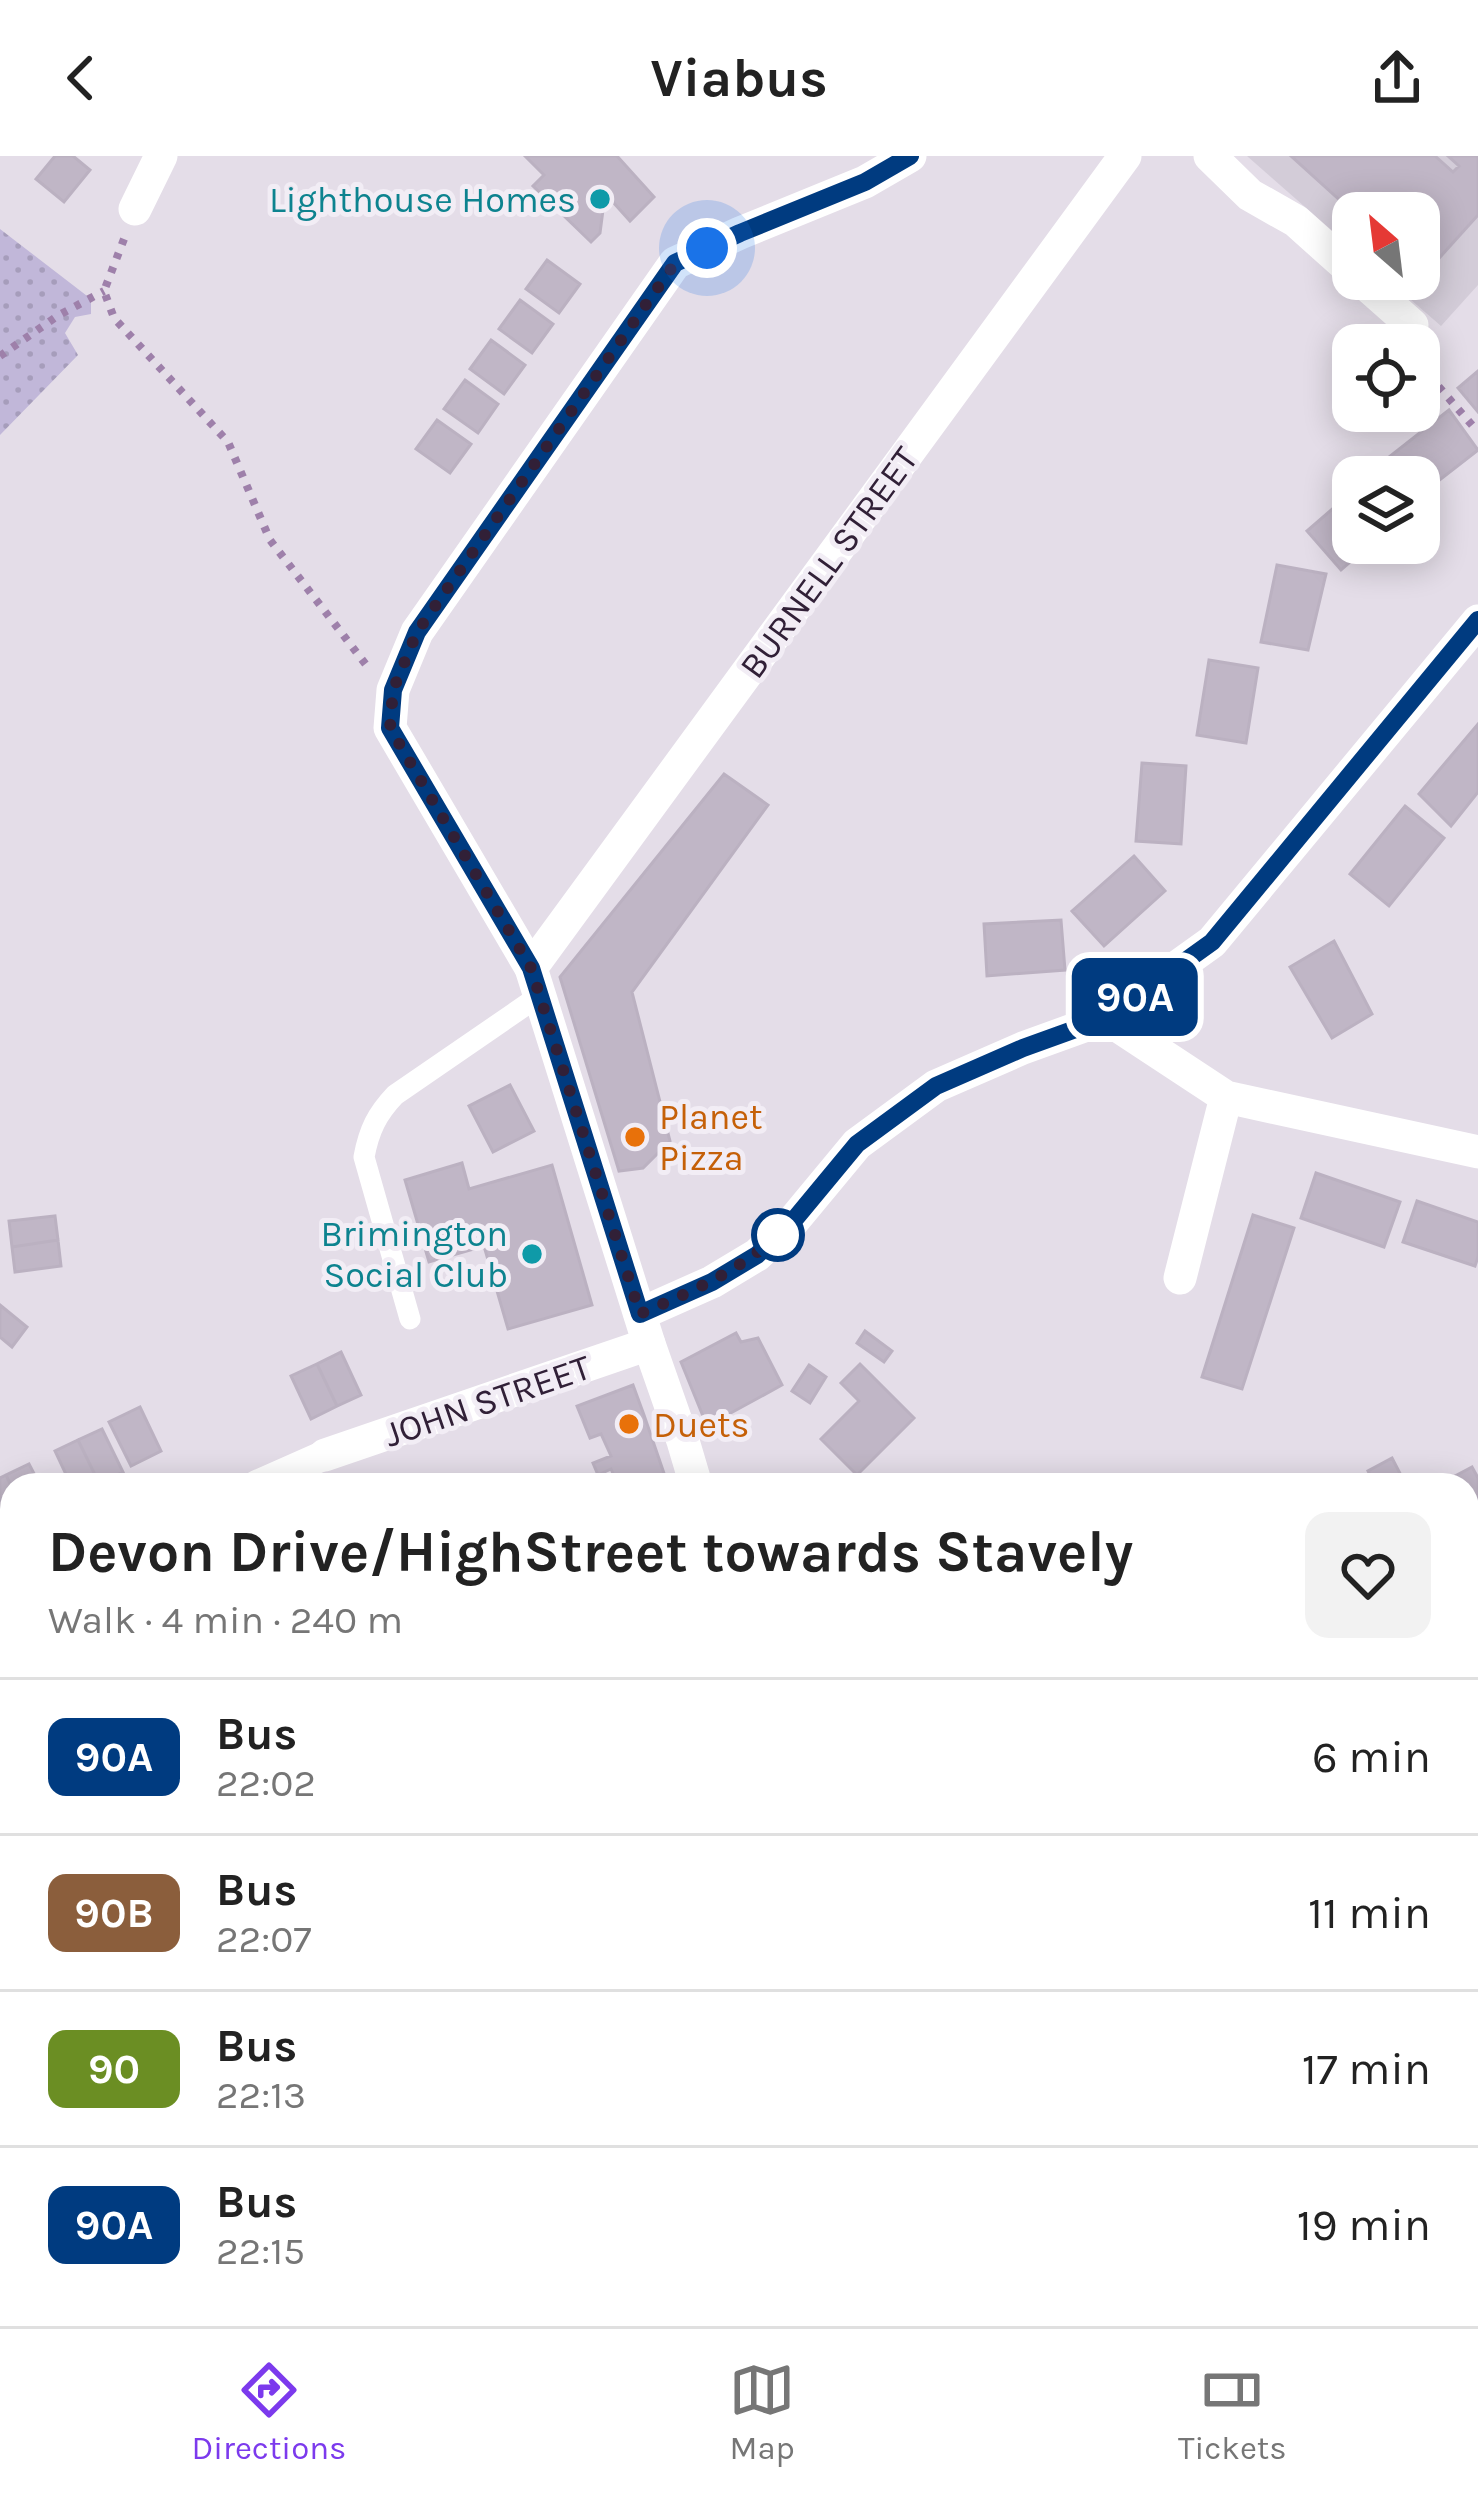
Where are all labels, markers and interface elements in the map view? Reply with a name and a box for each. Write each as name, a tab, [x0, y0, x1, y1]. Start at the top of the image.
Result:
icon: back	[48, 45, 114, 111]
icon: share	[1364, 45, 1430, 111]
text: Viabus	[650, 46, 828, 110]
place label: Lighthouse Homes	[269, 179, 576, 221]
marker: Lighthouse Homes	[587, 186, 613, 212]
north arrow	[1332, 192, 1440, 300]
map controls	[1332, 192, 1440, 564]
your location	[677, 218, 737, 278]
button: locate	[1332, 324, 1440, 432]
street label: BURNELL STREET	[731, 439, 927, 686]
button: layers	[1332, 456, 1440, 564]
line badge: 90A	[1066, 958, 1204, 1036]
text: 90A	[1096, 972, 1174, 1022]
place label: Planet Pizza	[659, 1096, 763, 1179]
marker: Planet Pizza	[622, 1124, 648, 1150]
unlabelled marker	[753, 1210, 803, 1260]
place label: Brimington Social Club	[320, 1213, 508, 1296]
marker: Brimington Social Club	[519, 1241, 545, 1267]
street label: JOHN STREET	[379, 1346, 596, 1456]
place label: Duets	[653, 1404, 750, 1446]
marker: Duets	[616, 1411, 642, 1437]
button: heart	[1305, 1512, 1431, 1638]
text: Devon Drive/HighStreet towards Stavely	[48, 1519, 1133, 1585]
text: Walk · 4 min · 240 m	[48, 1597, 403, 1643]
text: Bus	[216, 1708, 297, 1760]
text: 6 min	[1312, 1731, 1431, 1783]
text: 90A	[75, 1732, 153, 1782]
text: 22:02	[216, 1760, 316, 1806]
text: Bus	[216, 1864, 297, 1916]
text: 11 min	[1308, 1887, 1431, 1939]
text: 90B	[74, 1888, 154, 1938]
text: 22:07	[216, 1916, 312, 1962]
text: Bus	[216, 2020, 297, 2072]
text: 17 min	[1302, 2043, 1431, 2095]
text: 90	[88, 2044, 140, 2094]
text: 22:13	[216, 2072, 306, 2118]
text: Bus	[216, 2176, 297, 2228]
text: 19 min	[1297, 2199, 1431, 2251]
text: 90A	[75, 2200, 153, 2250]
text: 22:15	[216, 2228, 305, 2274]
tab: Directions	[191, 2357, 346, 2467]
tab: Map	[729, 2357, 795, 2467]
tab: Tickets	[1178, 2357, 1287, 2467]

